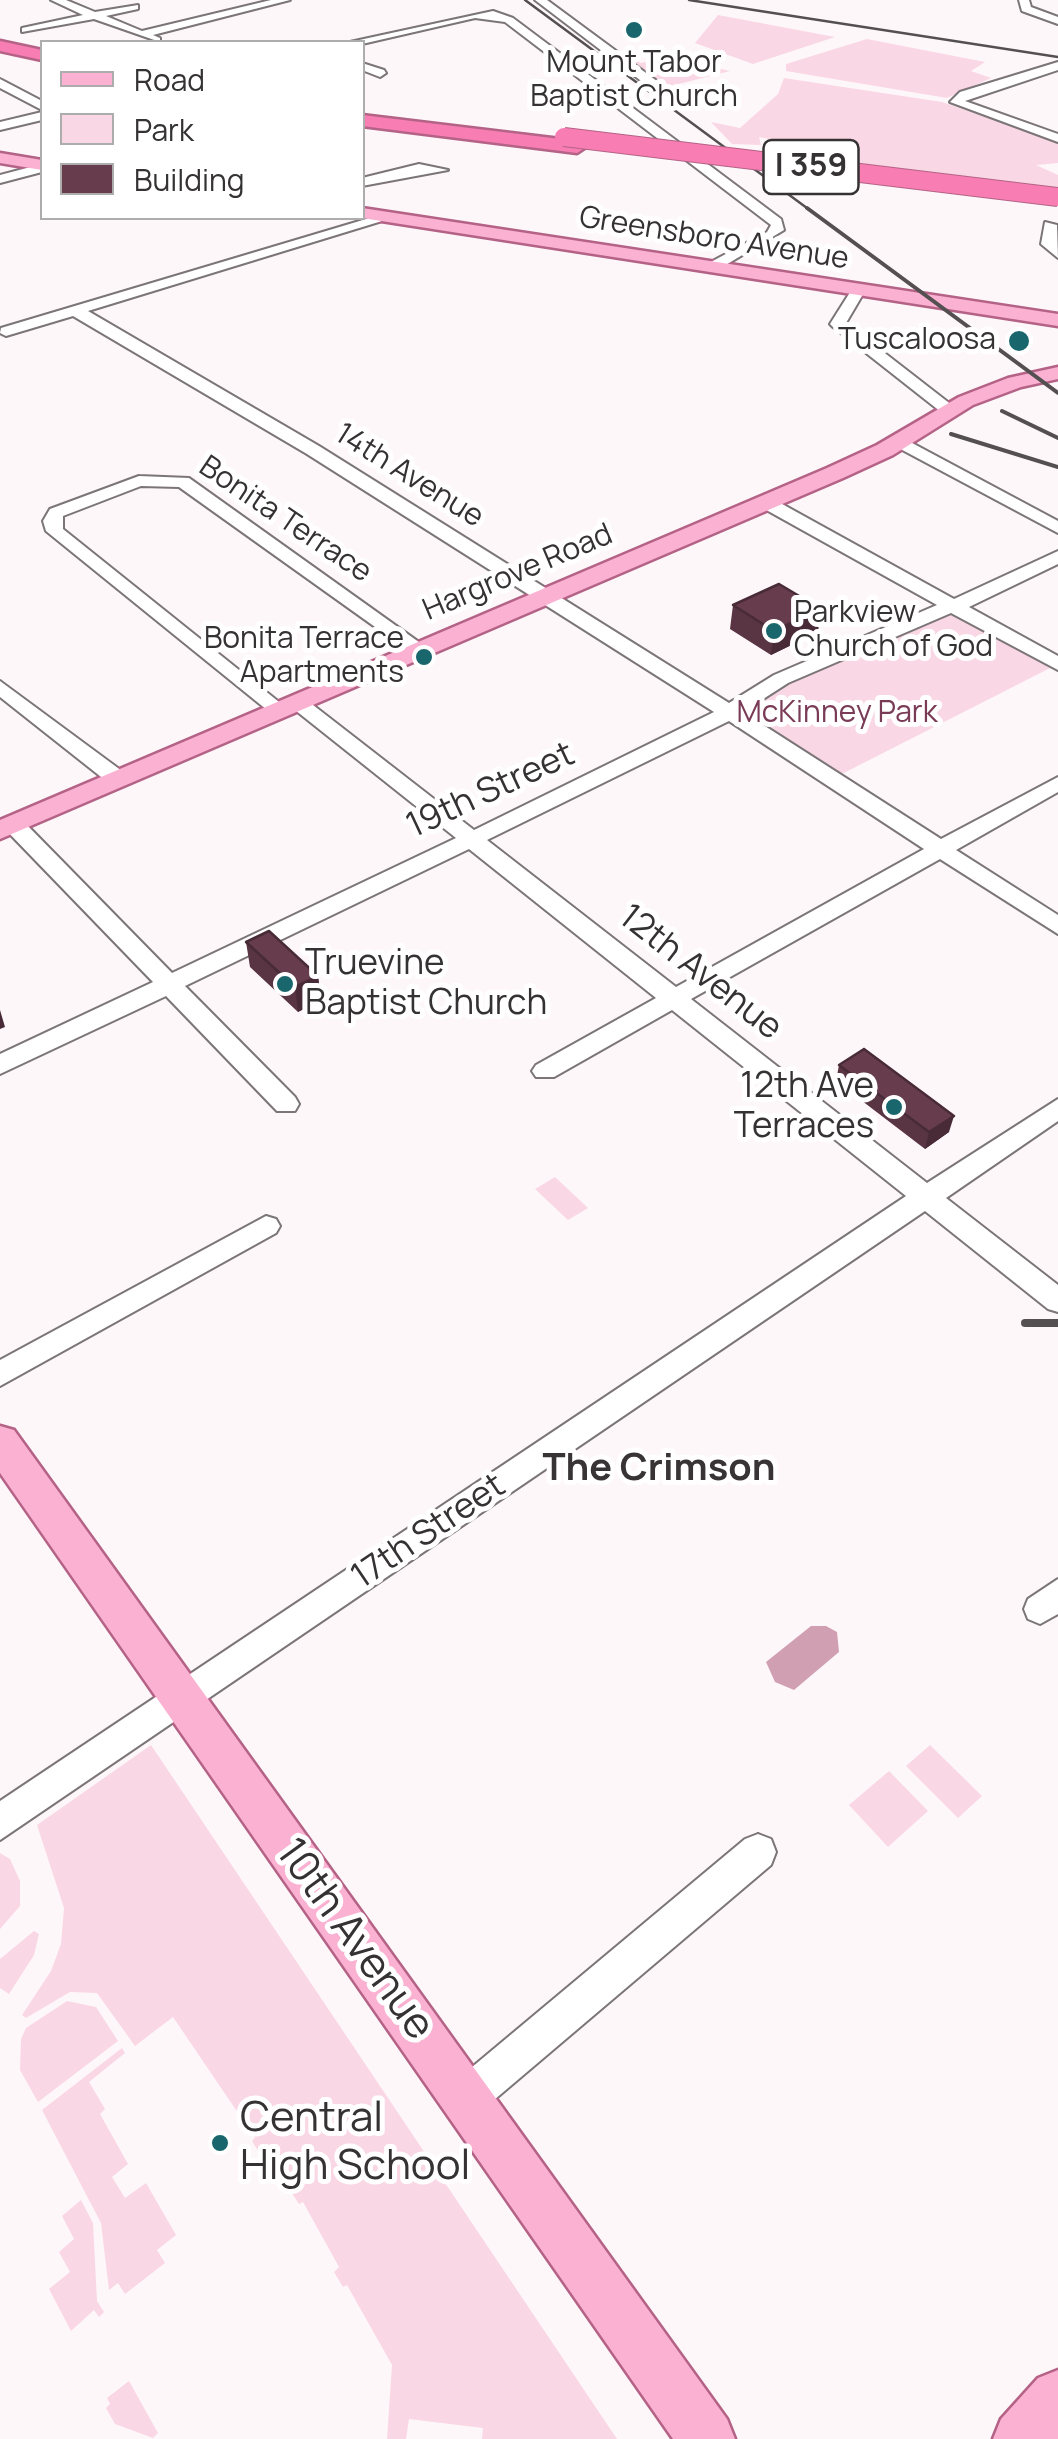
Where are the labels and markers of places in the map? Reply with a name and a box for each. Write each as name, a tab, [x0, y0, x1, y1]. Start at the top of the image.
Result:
marker: Mount Tabor Baptist Church	[623, 19, 645, 41]
place label: Mount Tabor Baptist Church	[530, 46, 738, 116]
place label: Tuscaloosa	[838, 323, 996, 359]
marker: Tuscaloosa	[1006, 328, 1032, 354]
place label: Parkview Church of God	[794, 596, 993, 666]
marker: Parkview Church of God	[763, 620, 785, 642]
place label: Bonita Terrace Apartments	[204, 622, 404, 692]
marker: Bonita Terrace Apartments	[413, 646, 435, 668]
place label: Truevine Baptist Church	[305, 943, 547, 1025]
marker: Truevine Baptist Church	[274, 973, 296, 995]
place label: 12th Ave Terraces	[734, 1066, 874, 1148]
marker: 12th Ave Terraces	[883, 1096, 905, 1118]
place label: Central High School	[240, 2094, 470, 2192]
marker: Central High School	[209, 2132, 231, 2154]

